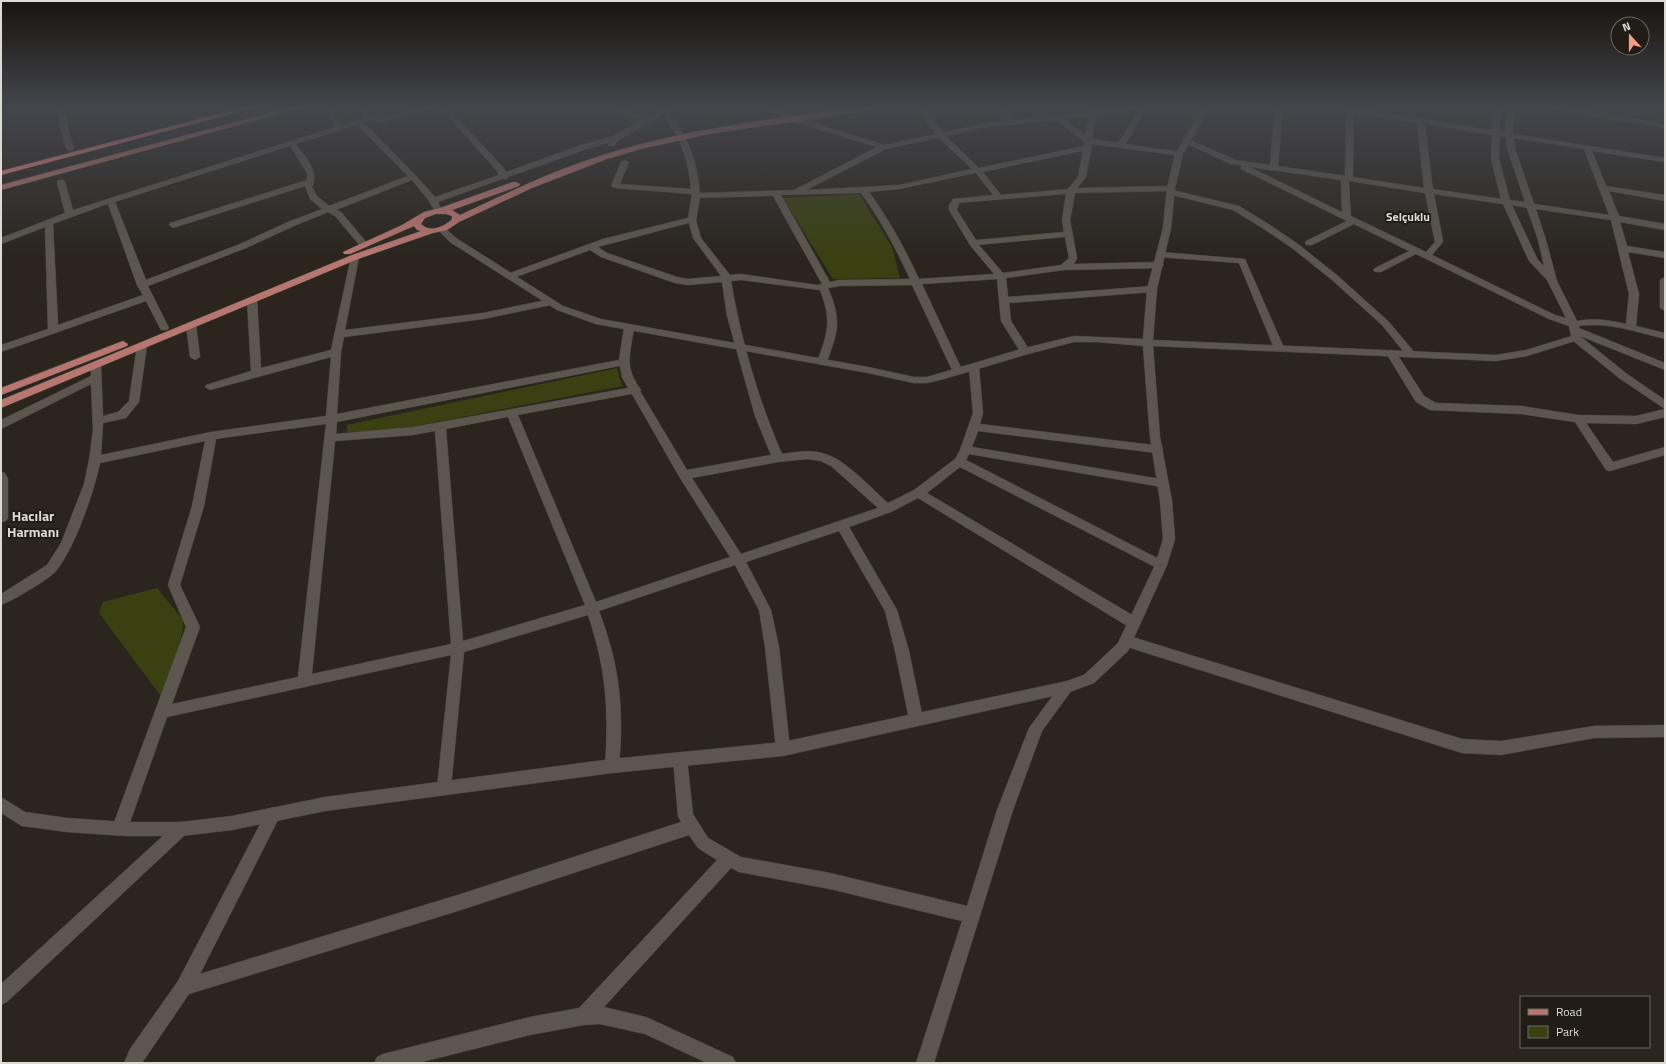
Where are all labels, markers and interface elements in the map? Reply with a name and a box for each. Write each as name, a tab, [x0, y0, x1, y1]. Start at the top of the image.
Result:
north arrow	[1610, 16, 1650, 56]
text: N	[1620, 18, 1633, 35]
district label: Selçuklu	[1386, 207, 1430, 226]
district label: Hacılar Harmanı	[7, 505, 59, 542]
legend	[1520, 996, 1650, 1048]
text: Road	[1556, 1002, 1582, 1021]
text: Park	[1556, 1022, 1579, 1041]

